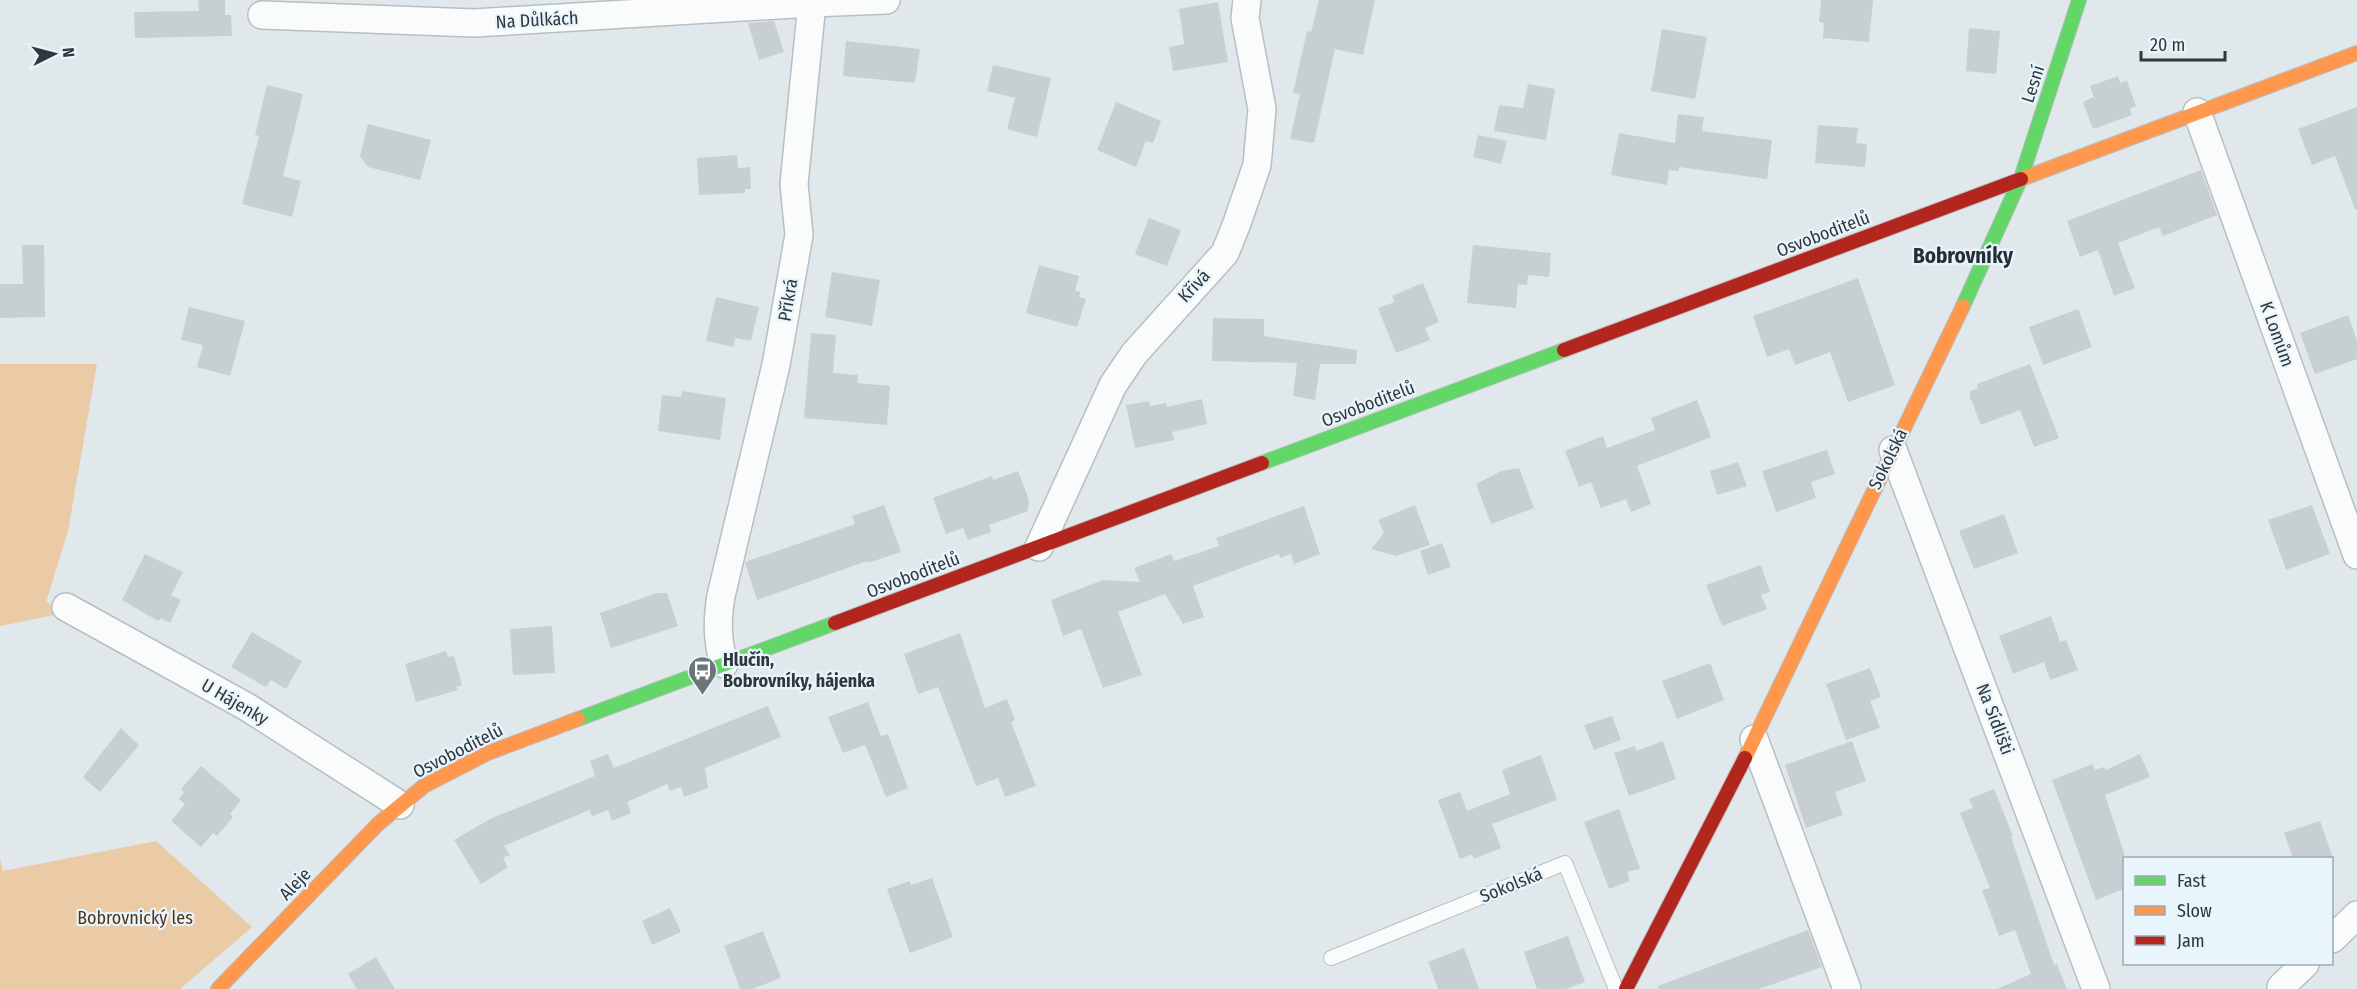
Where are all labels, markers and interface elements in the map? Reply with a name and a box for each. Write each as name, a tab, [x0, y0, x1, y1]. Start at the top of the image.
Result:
street label: Na Důlkách	[495, 7, 579, 33]
north arrow	[24, 24, 84, 84]
scale bar	[2141, 24, 2225, 62]
text: 20 m	[2150, 34, 2185, 56]
text: N	[58, 47, 78, 58]
street label: Lesní	[2017, 62, 2050, 106]
street label: Osvoboditelů	[1773, 206, 1873, 262]
district label: Bobrovníky	[1913, 243, 2014, 269]
street label: Křivá	[1173, 265, 1215, 307]
street label: Příkrá	[773, 277, 803, 323]
street label: K Lomům	[2255, 298, 2299, 370]
street label: Osvoboditelů	[1318, 376, 1418, 432]
street label: Sokolská	[1864, 425, 1912, 493]
street label: Osvoboditelů	[863, 547, 963, 603]
place label: Hlučín, Bobrovníky, hájenka	[723, 649, 875, 692]
bus stop icon: Hlučín, Bobrovníky, hájenka	[686, 654, 718, 696]
street label: U Hájenky	[198, 674, 272, 730]
street label: Na Sídlišti	[1971, 680, 2019, 758]
street label: Osvoboditelů	[409, 719, 507, 783]
legend	[2123, 857, 2333, 965]
street label: Sokolská	[1477, 862, 1546, 907]
street label: Aleje	[274, 863, 316, 905]
text: Fast	[2177, 870, 2206, 892]
text: Slow	[2177, 900, 2212, 922]
park label: Bobrovnický les	[77, 907, 193, 929]
text: Jam	[2177, 930, 2205, 952]

